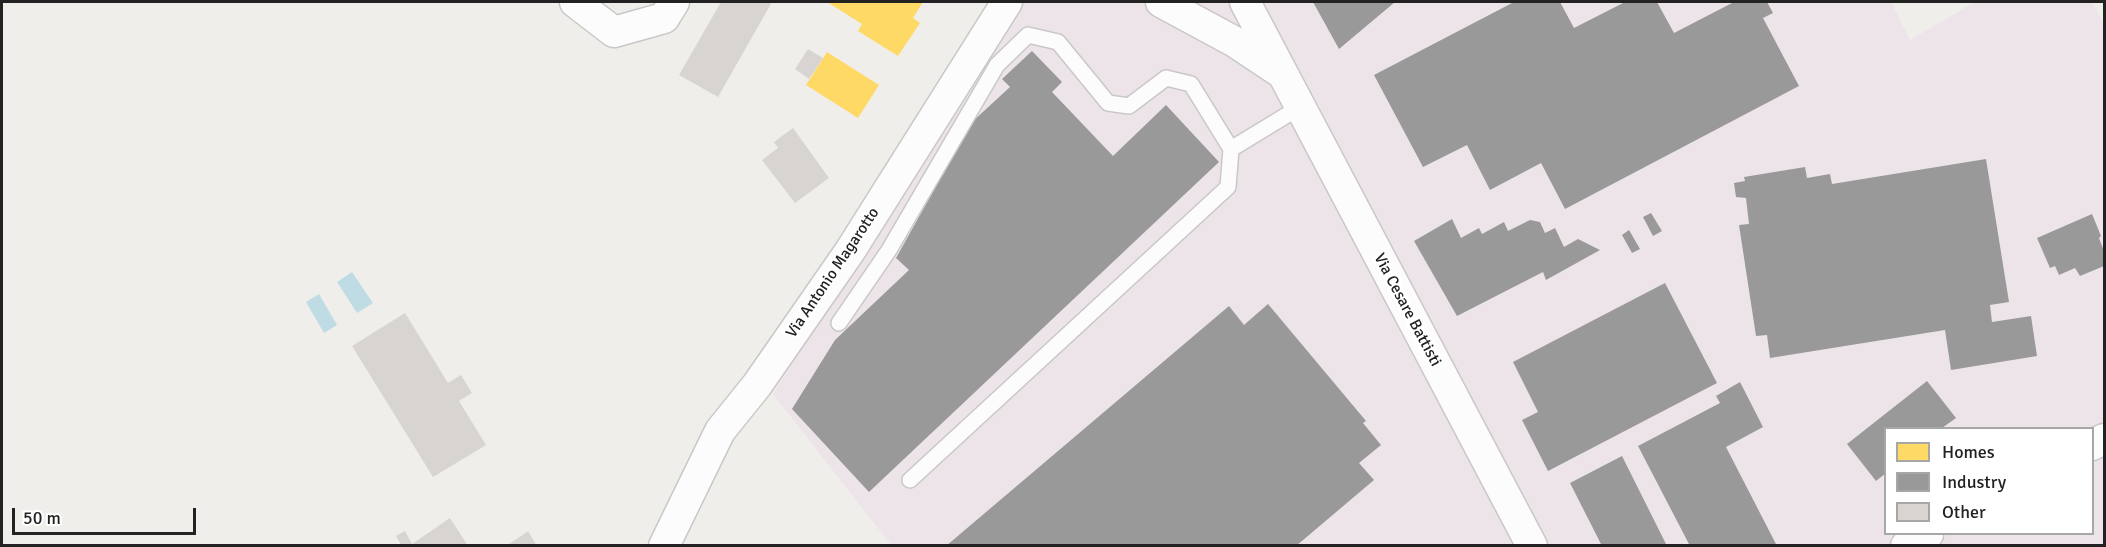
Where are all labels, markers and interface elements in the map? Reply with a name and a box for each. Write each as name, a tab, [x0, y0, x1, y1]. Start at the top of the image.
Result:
street label: Via Antonio Magarotto	[782, 204, 884, 342]
street label: Via Cesare Battisti	[1369, 250, 1445, 370]
legend	[1884, 427, 2094, 535]
text: Homes	[1942, 441, 1995, 463]
text: Industry	[1942, 471, 2006, 493]
scale bar	[15, 496, 200, 534]
text: Other	[1942, 501, 1986, 523]
text: 50 m	[23, 507, 61, 529]

